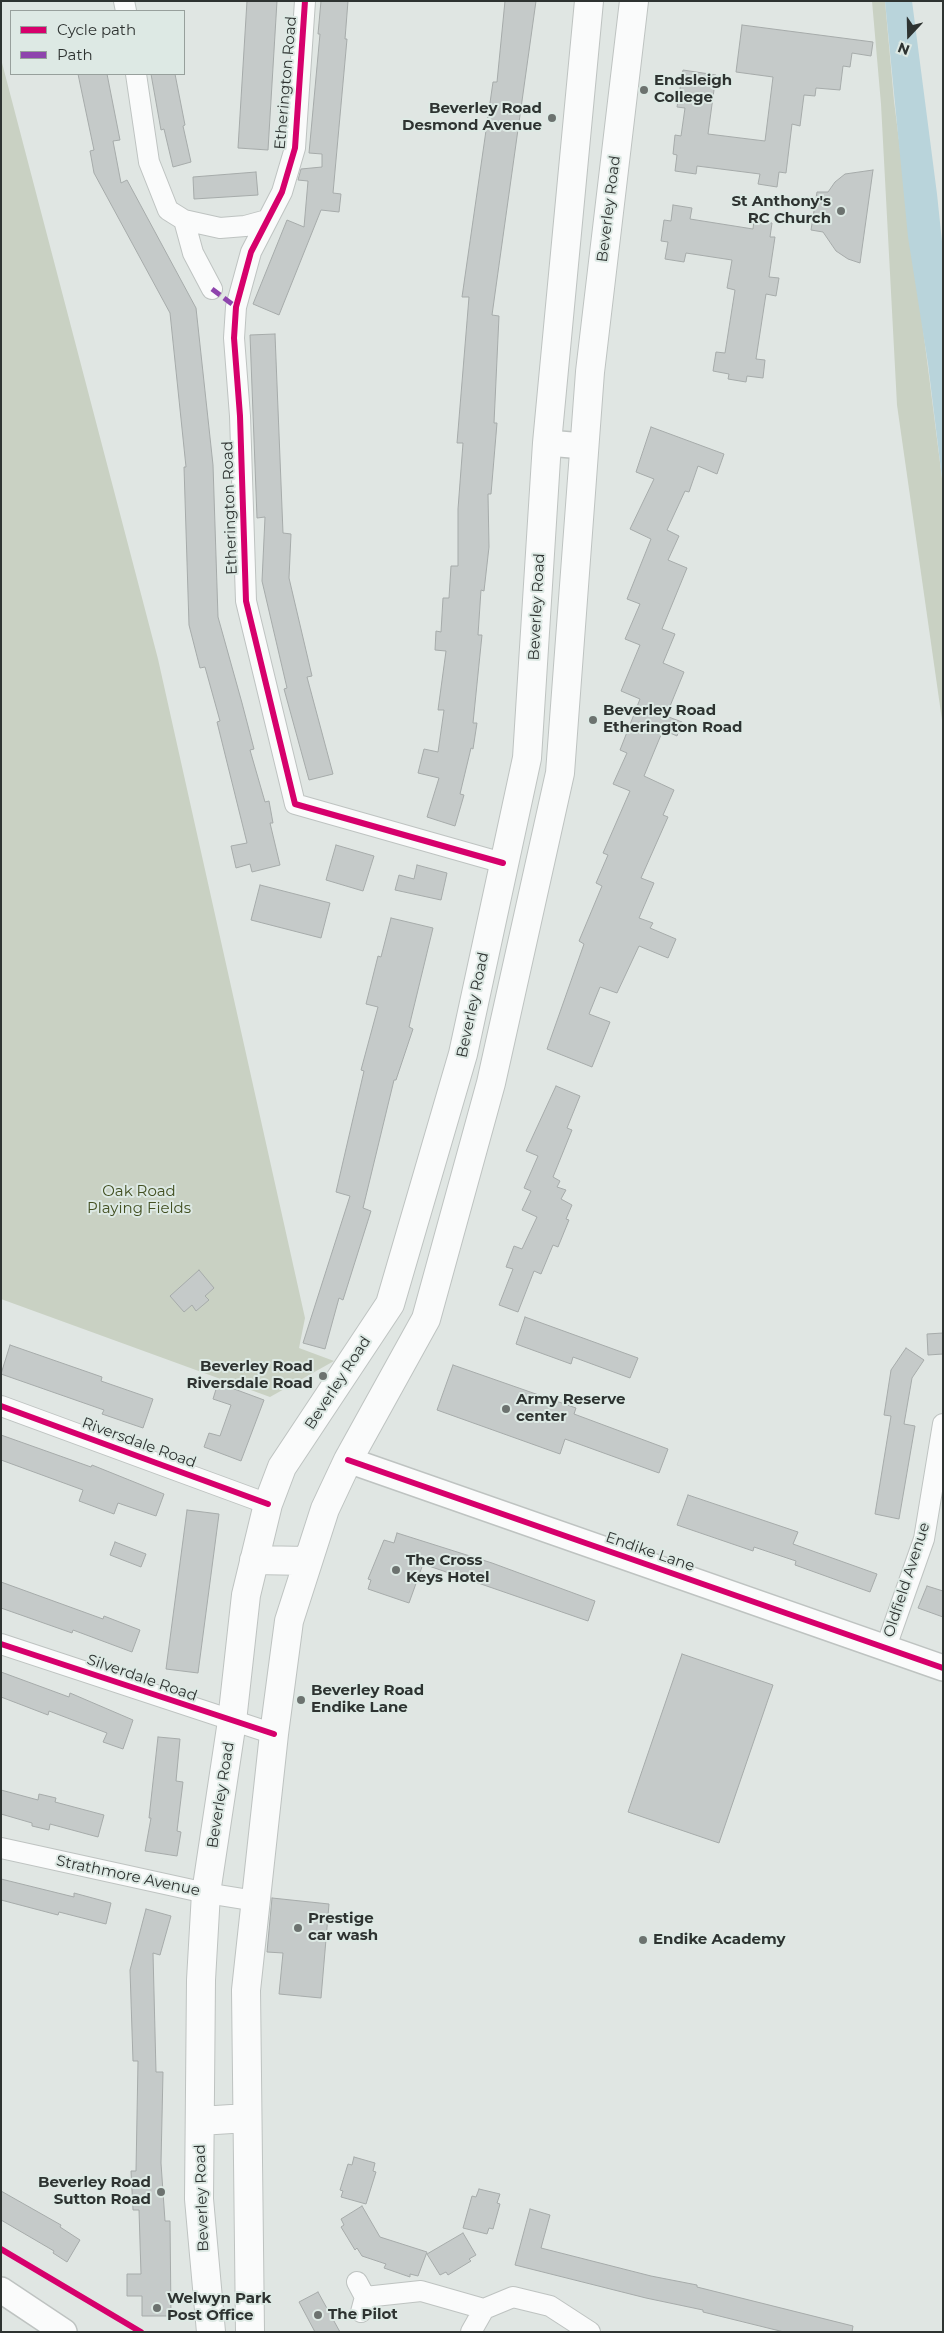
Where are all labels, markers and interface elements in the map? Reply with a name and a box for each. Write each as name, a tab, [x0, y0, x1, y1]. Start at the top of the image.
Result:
legend	[10, 10, 185, 75]
north arrow	[884, 10, 934, 60]
street label: Etherington Road	[271, 15, 301, 151]
text: Cycle path	[57, 20, 136, 39]
text: N	[895, 39, 912, 59]
text: Path	[57, 45, 93, 64]
place label: Endsleigh College	[654, 72, 732, 107]
marker: Endsleigh College	[638, 84, 650, 96]
place label: Beverley Road Desmond Avenue	[402, 100, 542, 135]
marker: Beverley Road Desmond Avenue	[546, 112, 558, 124]
street label: Beverley Road	[594, 155, 624, 263]
place label: St Anthony's RC Church	[731, 193, 831, 228]
marker: St Anthony's RC Church	[835, 205, 847, 217]
street label: Etherington Road	[219, 441, 241, 575]
street label: Beverley Road	[525, 553, 549, 661]
place label: Beverley Road Etherington Road	[603, 702, 742, 737]
marker: Beverley Road Etherington Road	[587, 714, 599, 726]
street label: Beverley Road	[453, 951, 493, 1059]
park label: Oak Road Playing Fields	[87, 1183, 191, 1218]
street label: Beverley Road	[301, 1333, 375, 1433]
place label: Beverley Road Riversdale Road	[187, 1358, 313, 1393]
marker: Beverley Road Riversdale Road	[317, 1370, 329, 1382]
place label: Army Reserve center	[516, 1391, 626, 1426]
marker: Army Reserve center	[500, 1403, 512, 1415]
street label: Riversdale Road	[79, 1414, 199, 1472]
street label: Oldfield Avenue	[880, 1520, 934, 1640]
street label: Endike Lane	[603, 1528, 697, 1576]
place label: The Cross Keys Hotel	[406, 1552, 489, 1587]
marker: The Cross Keys Hotel	[390, 1564, 402, 1576]
street label: Silverdale Road	[85, 1651, 199, 1705]
place label: Beverley Road Endike Lane	[311, 1682, 424, 1717]
marker: Beverley Road Endike Lane	[295, 1694, 307, 1706]
street label: Beverley Road	[204, 1741, 238, 1849]
street label: Strathmore Avenue	[54, 1852, 202, 1900]
place label: Prestige car wash	[308, 1910, 378, 1945]
marker: Prestige car wash	[292, 1922, 304, 1934]
place label: Endike Academy	[653, 1931, 786, 1949]
marker: Endike Academy	[637, 1934, 649, 1946]
street label: Beverley Road	[191, 2144, 213, 2252]
place label: Beverley Road Sutton Road	[38, 2174, 151, 2209]
marker: Beverley Road Sutton Road	[155, 2186, 167, 2198]
place label: Welwyn Park Post Office	[167, 2290, 271, 2325]
marker: Welwyn Park Post Office	[151, 2302, 163, 2314]
place label: The Pilot	[328, 2306, 398, 2324]
marker: The Pilot	[312, 2309, 324, 2321]

